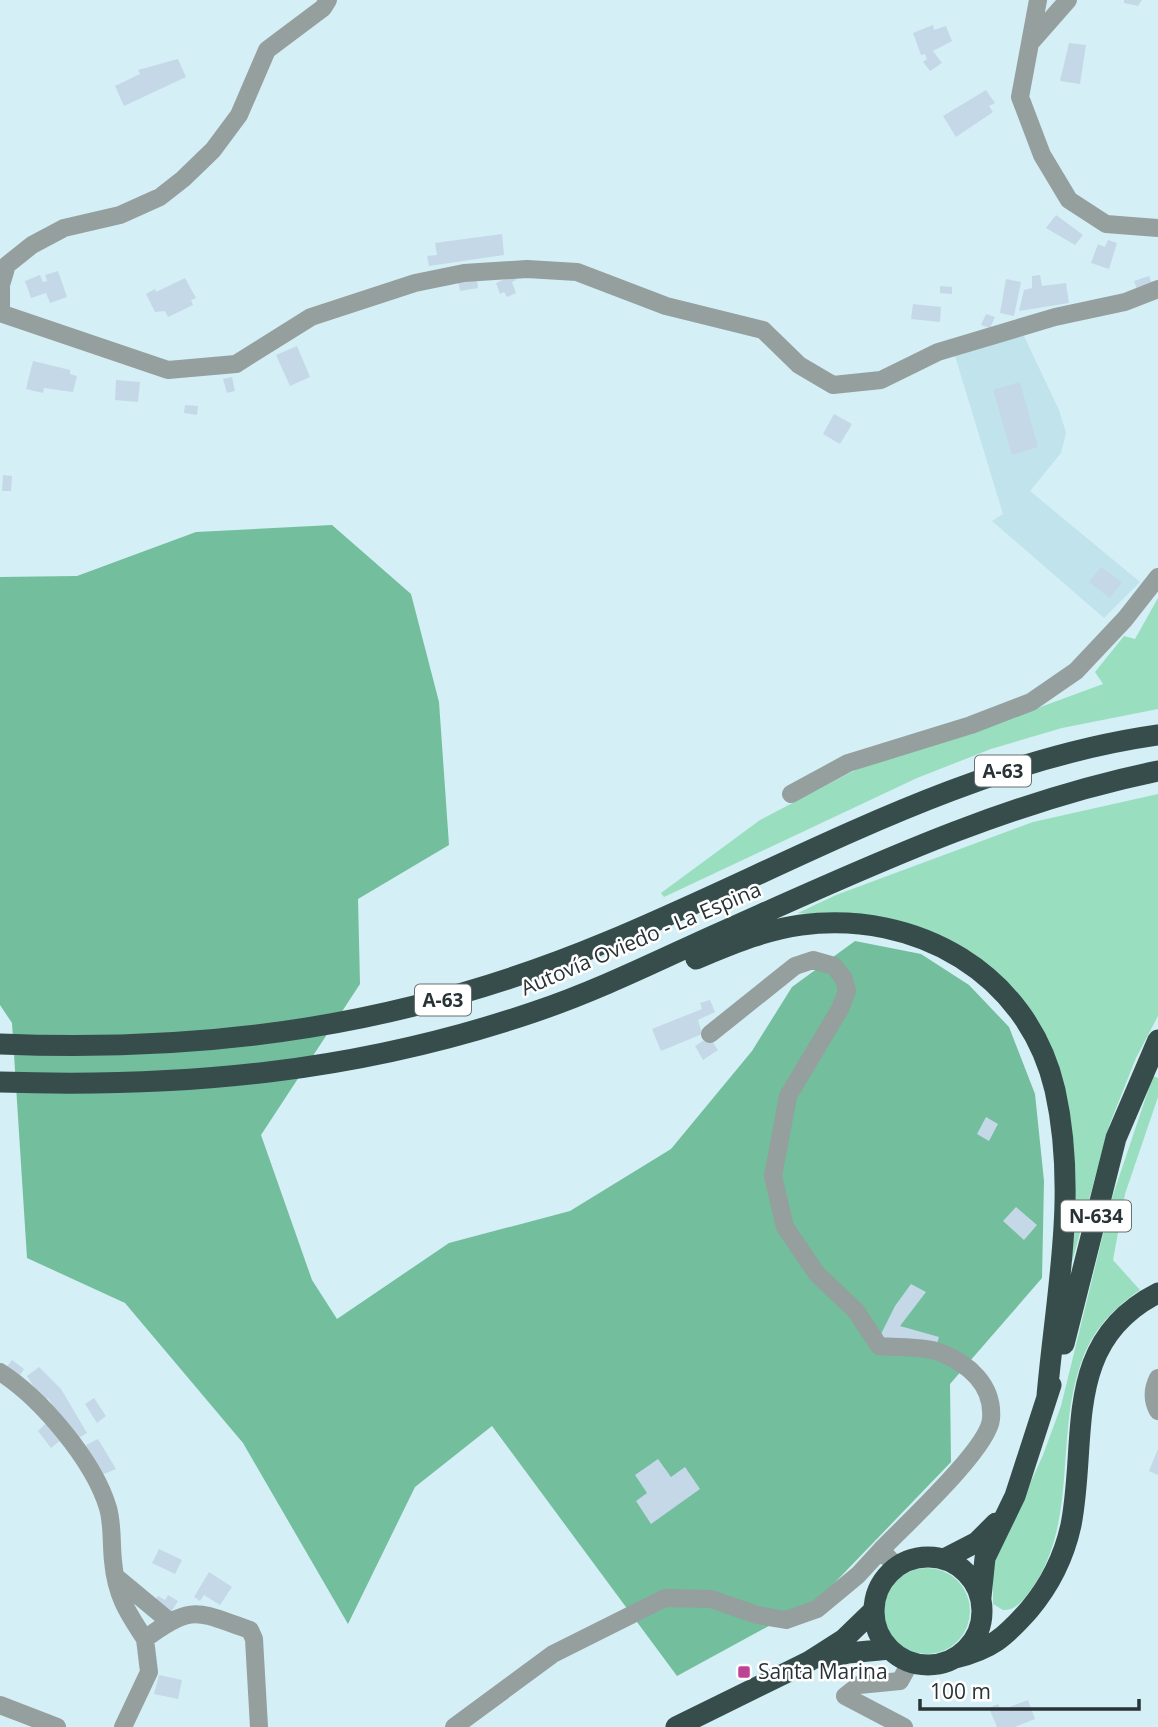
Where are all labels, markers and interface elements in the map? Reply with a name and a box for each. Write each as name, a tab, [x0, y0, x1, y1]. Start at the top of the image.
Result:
road number: A-63	[975, 756, 1031, 786]
street label: Autovía Oviedo - La Espina	[516, 875, 765, 1002]
road number: A-63	[415, 984, 471, 1016]
road number: N-634	[1061, 1200, 1131, 1232]
place label: Santa Marina	[758, 1657, 888, 1685]
marker: Santa Marina	[736, 1664, 752, 1680]
scale bar	[920, 1668, 1139, 1712]
text: 100 m	[930, 1677, 991, 1705]

